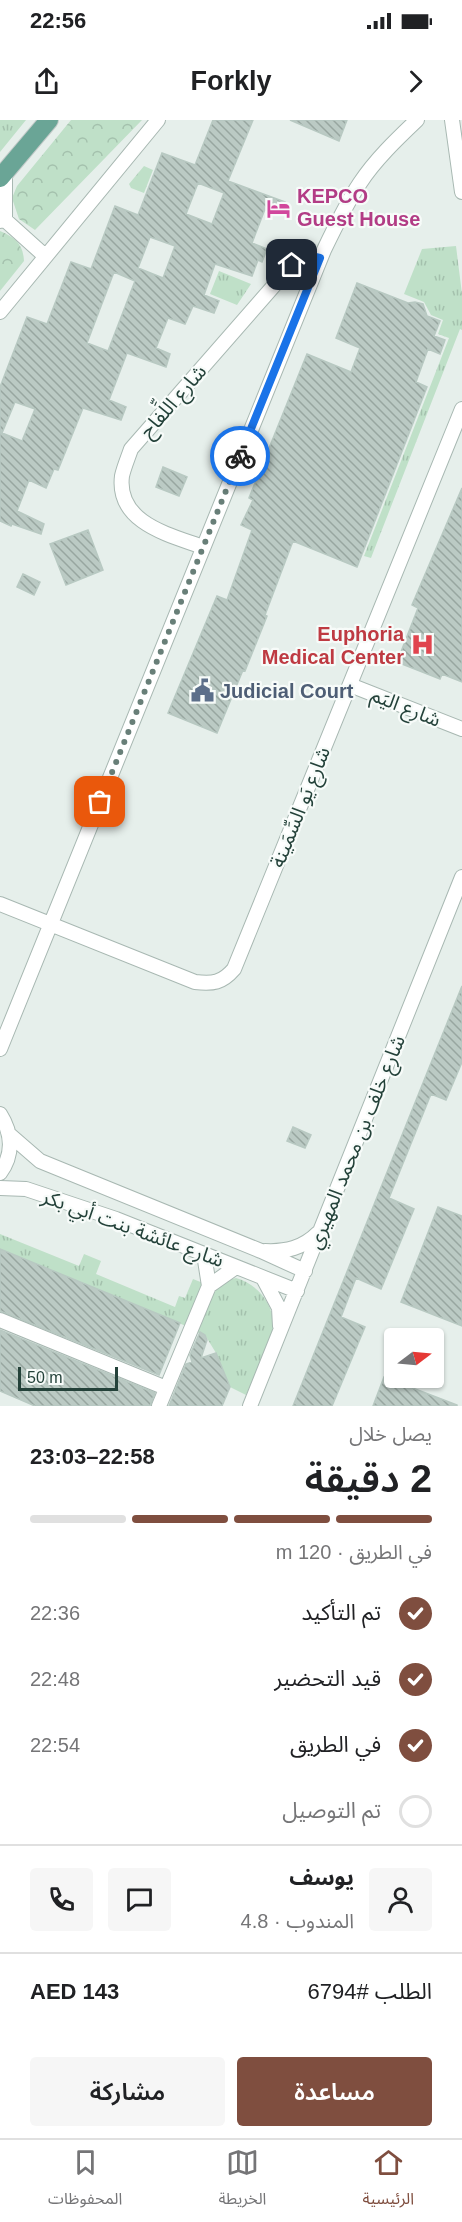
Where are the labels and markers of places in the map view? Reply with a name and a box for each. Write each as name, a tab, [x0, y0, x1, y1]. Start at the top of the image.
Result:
place label: KEPCO Guest House	[297, 185, 420, 230]
hotel icon: KEPCO Guest House	[266, 195, 292, 221]
pin	[266, 239, 317, 290]
place label: Euphoria Medical Center	[262, 623, 405, 668]
hospital icon: Euphoria Medical Center	[409, 632, 435, 658]
public building icon: Judicial Court	[189, 678, 215, 704]
place label: Judicial Court	[220, 680, 354, 702]
pin	[74, 776, 125, 827]

